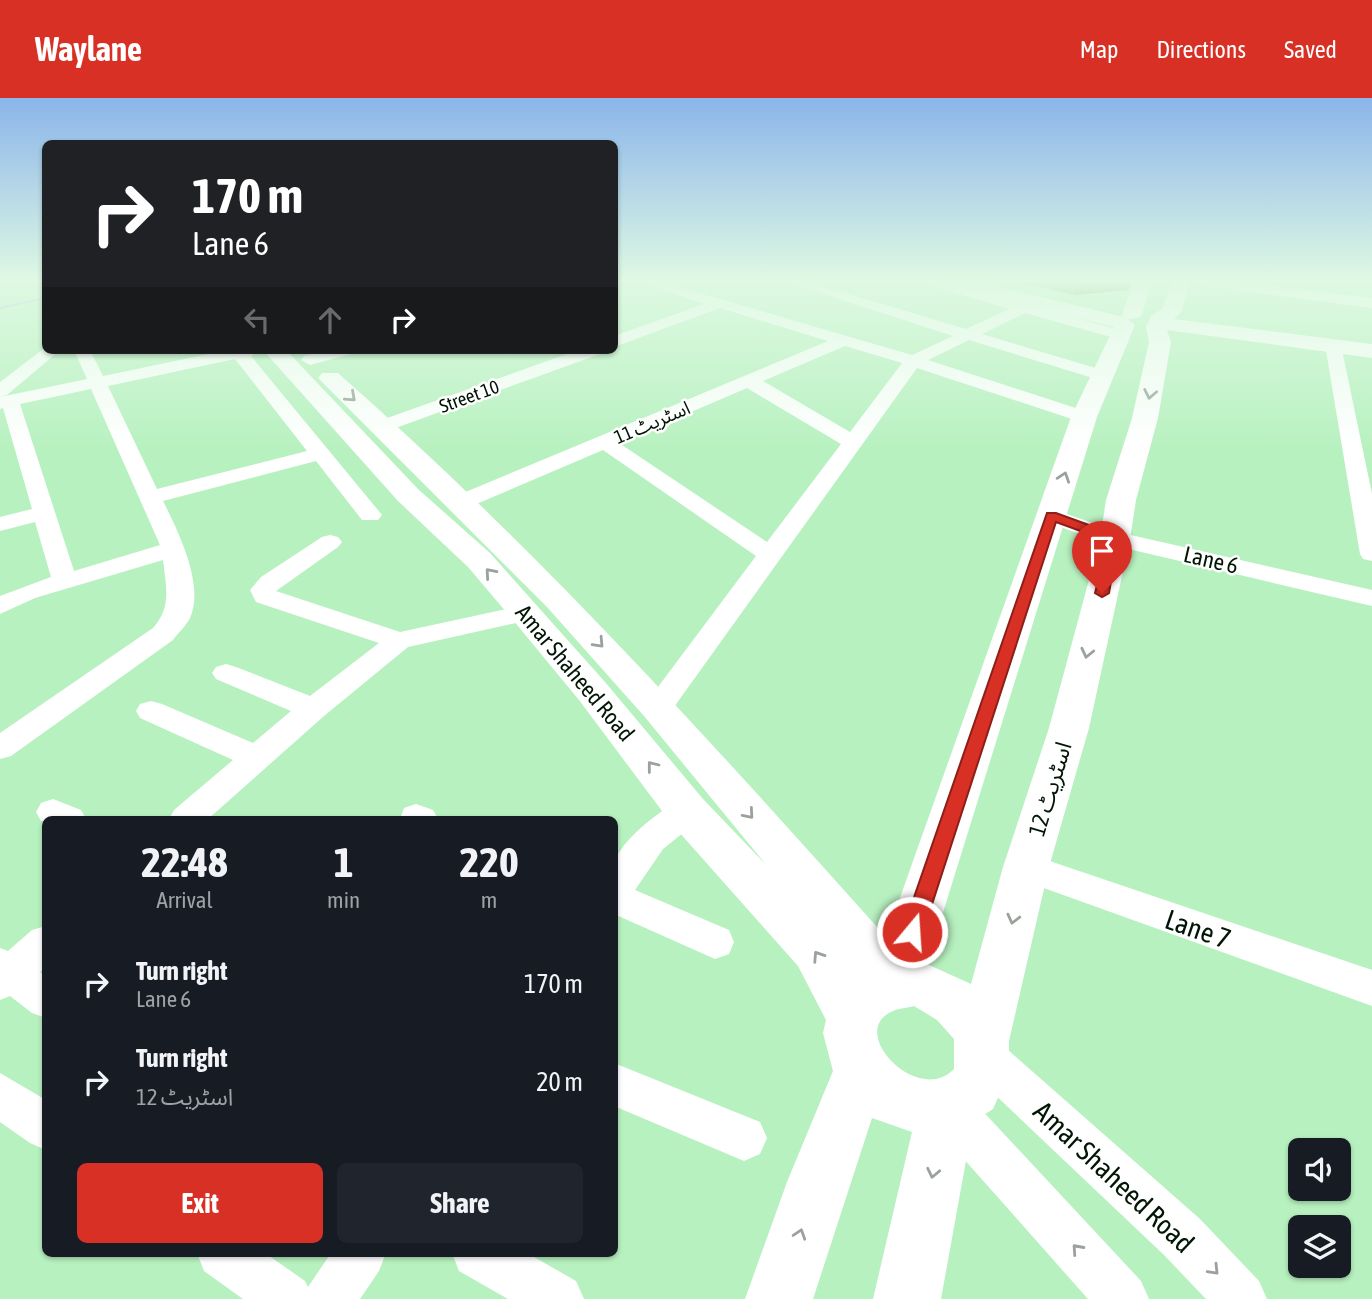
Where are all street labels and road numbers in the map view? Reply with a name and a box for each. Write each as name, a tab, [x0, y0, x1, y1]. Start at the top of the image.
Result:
street label: Street 10	[436, 375, 502, 417]
street label: اسٹریٹ 11	[611, 396, 694, 449]
street label: Lane 6	[1181, 541, 1241, 579]
street label: Amar Shaheed Road	[510, 600, 640, 746]
street label: اسٹریٹ 12	[1023, 739, 1078, 840]
street label: Lane 7	[1161, 903, 1235, 955]
street label: Amar Shaheed Road	[1028, 1095, 1200, 1259]

